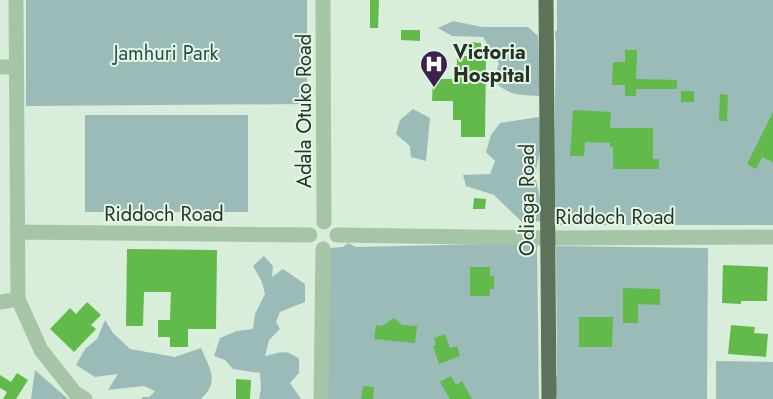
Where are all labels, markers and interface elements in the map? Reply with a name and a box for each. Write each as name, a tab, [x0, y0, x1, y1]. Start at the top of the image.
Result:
street label: Adala Otuko Road	[290, 34, 319, 188]
place label: Victoria Hospital	[452, 38, 530, 90]
park label: Jamhuri Park	[111, 39, 219, 68]
hospital icon: Victoria Hospital	[419, 49, 449, 88]
street label: Odiaga Road	[513, 144, 542, 256]
street label: Riddoch Road	[104, 200, 224, 229]
street label: Riddoch Road	[555, 203, 675, 232]

